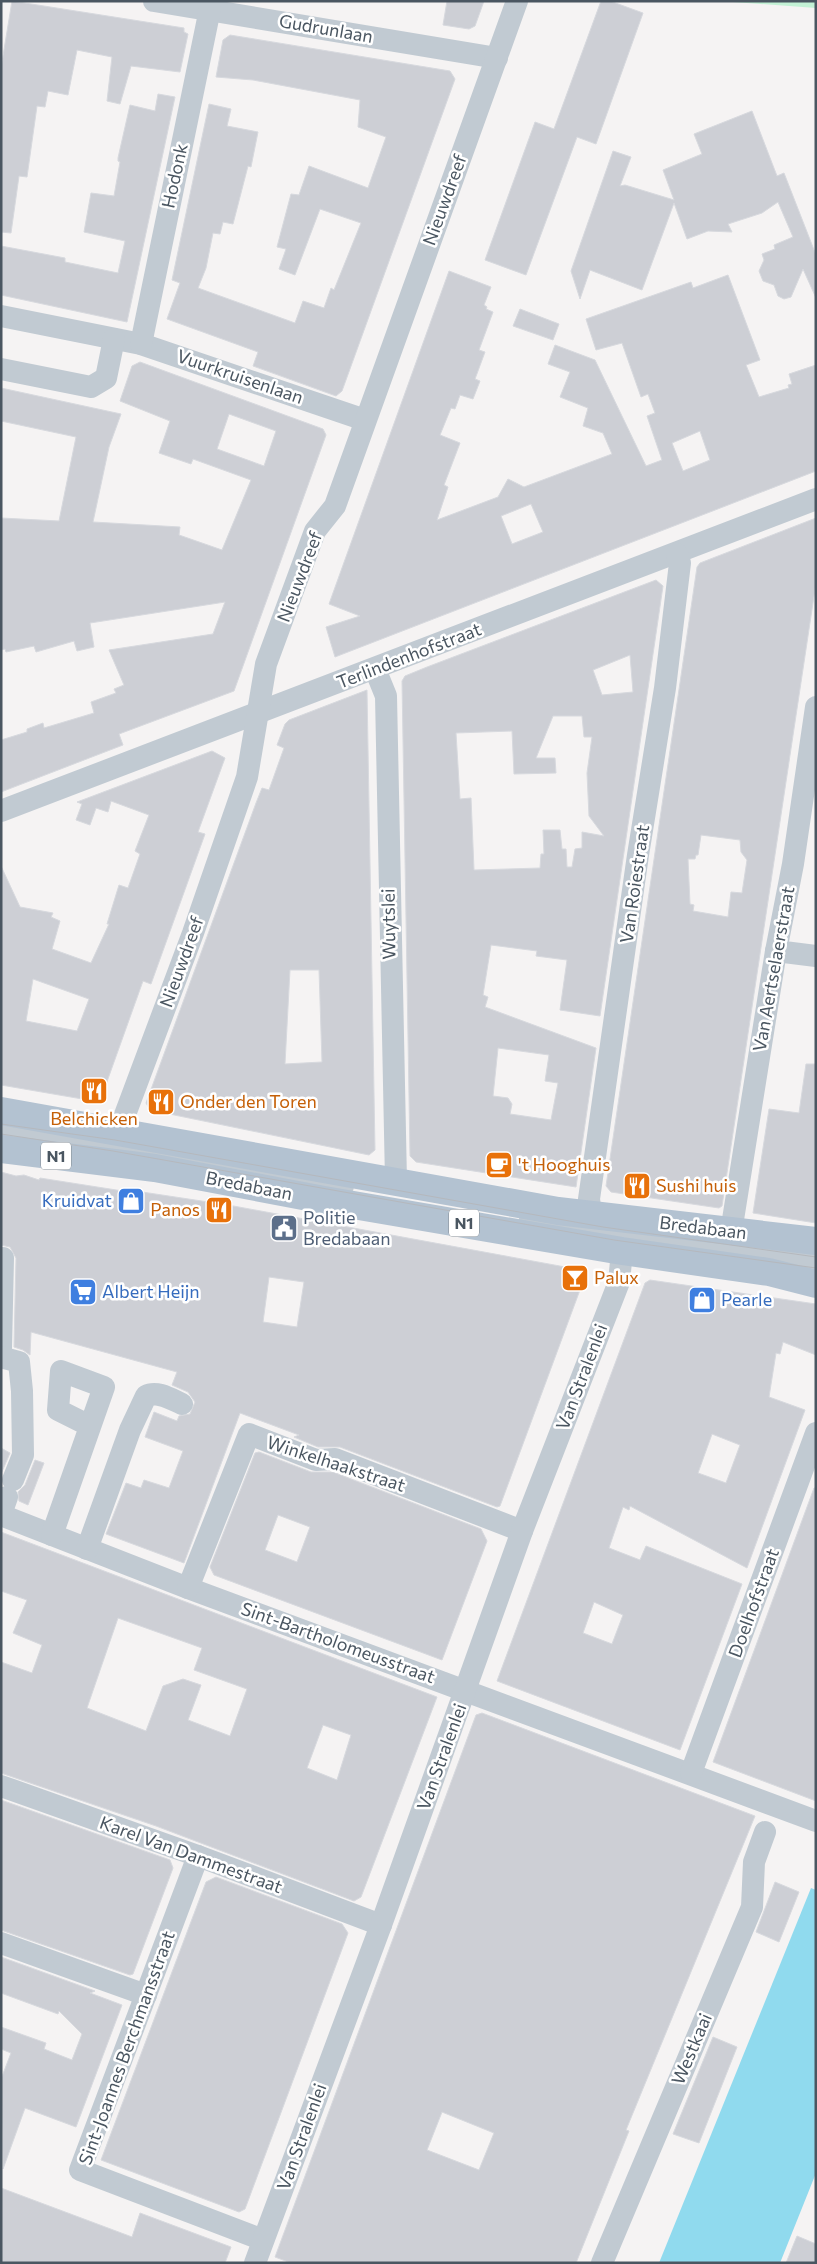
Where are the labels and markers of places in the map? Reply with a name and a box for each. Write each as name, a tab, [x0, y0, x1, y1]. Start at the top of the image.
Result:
restaurant icon: Belchicken	[79, 1076, 109, 1106]
restaurant icon: Onder den Toren	[146, 1087, 176, 1117]
place label: Onder den Toren	[180, 1090, 317, 1112]
place label: Belchicken	[50, 1107, 138, 1129]
cafe icon: 't Hooghuis	[484, 1150, 514, 1180]
place label: 't Hooghuis	[518, 1153, 610, 1175]
restaurant icon: Sushi huis	[622, 1171, 652, 1201]
place label: Sushi huis	[656, 1174, 736, 1196]
shop icon: Kruidvat	[116, 1186, 146, 1216]
place label: Kruidvat	[42, 1189, 112, 1211]
restaurant icon: Panos	[204, 1195, 234, 1225]
place label: Panos	[150, 1198, 200, 1220]
place label: Politie Bredabaan	[303, 1206, 391, 1249]
public building icon: Politie Bredabaan	[269, 1213, 299, 1243]
bar icon: Palux	[560, 1263, 590, 1293]
place label: Palux	[594, 1266, 639, 1288]
supermarket icon: Albert Heijn	[68, 1277, 98, 1307]
place label: Albert Heijn	[102, 1280, 200, 1302]
shop icon: Pearle	[687, 1285, 717, 1315]
place label: Pearle	[721, 1288, 772, 1310]

